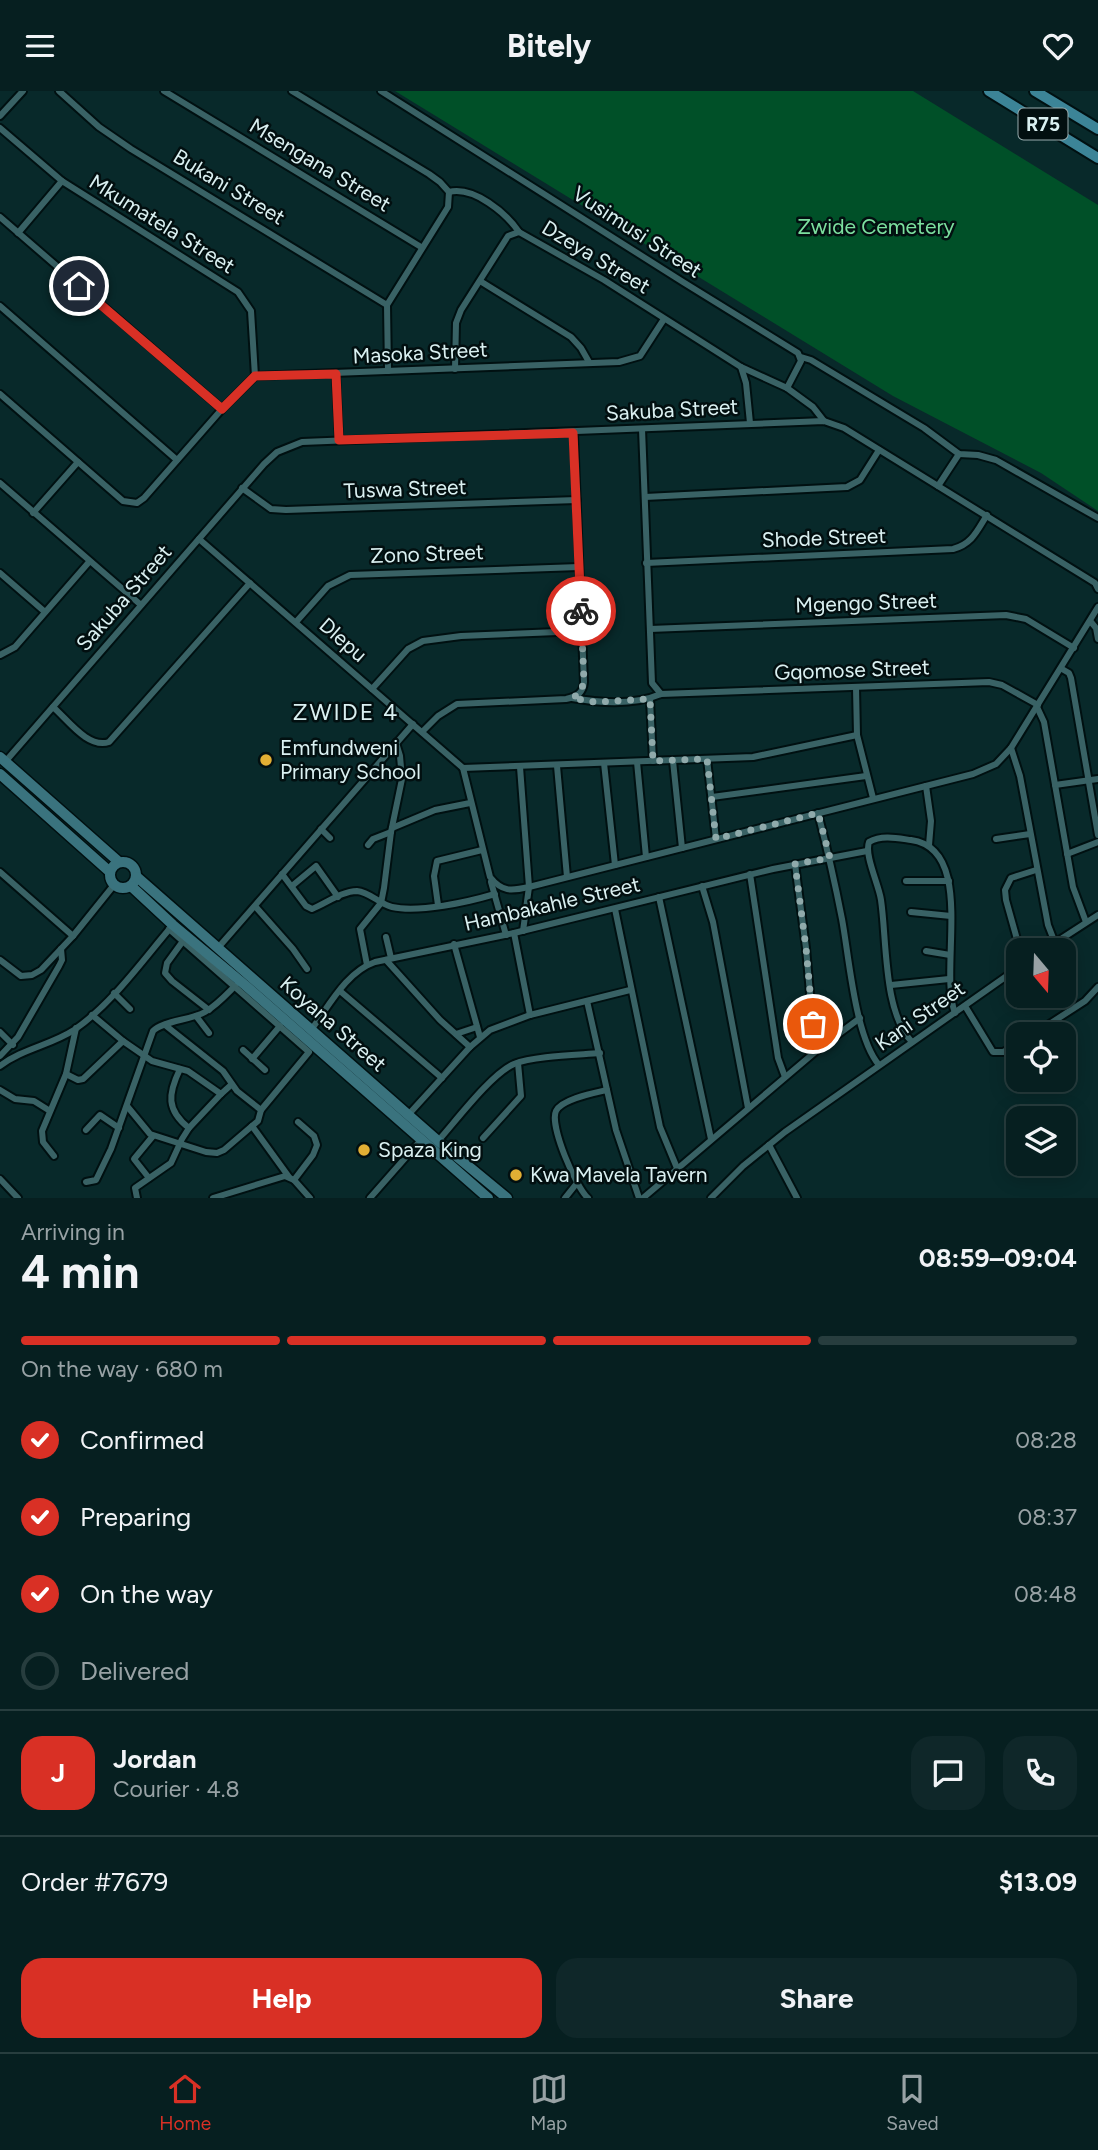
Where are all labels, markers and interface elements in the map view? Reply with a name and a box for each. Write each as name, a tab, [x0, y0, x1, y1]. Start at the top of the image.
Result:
icon: menu	[21, 27, 59, 65]
text: Bitely	[507, 27, 591, 65]
icon: heart	[1039, 27, 1077, 65]
road number: R75	[1018, 109, 1068, 139]
street label: Msengana Street	[245, 113, 395, 217]
street label: Bukani Street	[169, 143, 290, 230]
street label: Mkumatela Street	[85, 169, 240, 278]
street label: Vusimusi Street	[568, 181, 707, 283]
park label: Zwide Cemetery	[797, 214, 955, 239]
street label: Dzeya Street	[538, 215, 655, 299]
pin	[49, 256, 109, 316]
icon: home	[60, 267, 98, 305]
street label: Masoka Street	[352, 336, 488, 369]
street label: Sakuba Street	[605, 394, 739, 425]
street label: Tuswa Street	[343, 474, 467, 503]
street label: Shode Street	[761, 523, 887, 552]
street label: Sakuba Street	[71, 539, 177, 656]
street label: Zono Street	[370, 539, 484, 568]
courier	[546, 576, 616, 646]
street label: Mgengo Street	[795, 588, 937, 617]
icon: bike	[562, 592, 600, 630]
street label: Dlepu	[314, 612, 372, 667]
street label: Gqomose Street	[774, 654, 930, 685]
district label: ZWIDE 4	[293, 698, 399, 726]
place label: Emfundweni Primary School	[280, 735, 421, 784]
marker: Emfundweni Primary School	[258, 752, 274, 768]
street label: Hambakahle Street	[461, 871, 642, 936]
north arrow	[1006, 938, 1076, 1008]
map controls	[1006, 938, 1076, 1176]
street label: Koyana Street	[275, 971, 392, 1077]
street label: Kani Street	[870, 976, 969, 1056]
pin	[783, 994, 843, 1054]
icon: bag	[794, 1005, 832, 1043]
button: locate	[1006, 1022, 1076, 1092]
button: layers	[1006, 1106, 1076, 1176]
place label: Spaza King	[378, 1137, 482, 1162]
marker: Spaza King	[356, 1142, 372, 1158]
place label: Kwa Mavela Tavern	[530, 1162, 708, 1187]
marker: Kwa Mavela Tavern	[508, 1167, 524, 1183]
text: Arriving in	[21, 1218, 125, 1246]
text: 08:59–09:04	[919, 1242, 1077, 1274]
text: 4 min	[21, 1244, 139, 1300]
text: On the way · 680 m	[21, 1355, 223, 1383]
icon: check	[21, 1421, 59, 1459]
text: Confirmed	[80, 1424, 204, 1456]
text: 08:28	[1015, 1426, 1077, 1454]
icon: check	[21, 1498, 59, 1536]
text: Preparing	[80, 1501, 191, 1533]
text: 08:37	[1017, 1503, 1077, 1531]
icon: check	[21, 1575, 59, 1613]
text: On the way	[80, 1578, 213, 1610]
text: 08:48	[1014, 1580, 1077, 1608]
text: Delivered	[80, 1655, 189, 1687]
button: chat	[911, 1736, 985, 1810]
button: phone	[1003, 1736, 1077, 1810]
text: Jordan	[113, 1743, 196, 1775]
text: J	[51, 1757, 65, 1789]
text: Courier · 4.8	[113, 1775, 240, 1803]
text: Order #7679	[21, 1866, 168, 1898]
text: $13.09	[999, 1866, 1077, 1898]
button: Help	[21, 1958, 542, 2038]
button: Share	[556, 1958, 1077, 2038]
tab: Home	[159, 2070, 211, 2135]
tab: Map	[530, 2070, 568, 2135]
tab: Saved	[886, 2070, 939, 2135]

